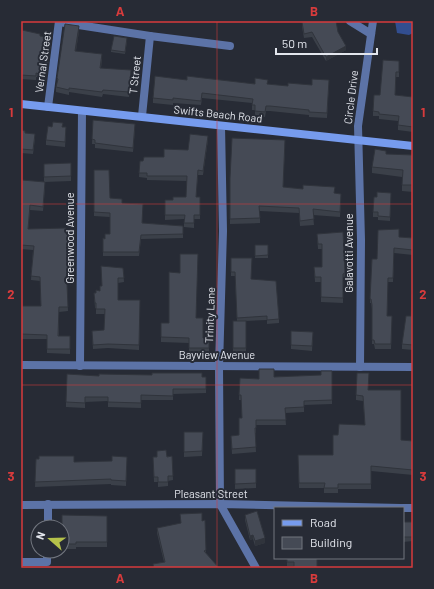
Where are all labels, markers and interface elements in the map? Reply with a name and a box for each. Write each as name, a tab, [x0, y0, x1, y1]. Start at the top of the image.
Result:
text: A	[116, 3, 125, 19]
text: B	[310, 3, 318, 19]
street label: Vernal Street	[32, 30, 53, 94]
scale bar	[276, 30, 377, 56]
text: 50 m	[282, 36, 307, 50]
street label: T Street	[126, 55, 143, 95]
street label: Circle Drive	[341, 69, 360, 125]
street label: Swifts Beach Road	[173, 102, 263, 125]
text: 1	[9, 104, 13, 120]
text: 1	[421, 104, 425, 120]
street label: Greenwood Avenue	[63, 192, 76, 284]
street label: Galavotti Avenue	[342, 213, 355, 293]
text: 2	[7, 286, 15, 302]
text: 2	[419, 286, 427, 302]
street label: Trinity Lane	[202, 287, 217, 343]
street label: Bayview Avenue	[179, 348, 255, 361]
text: 3	[7, 468, 15, 484]
text: 3	[419, 468, 427, 484]
street label: Pleasant Street	[174, 487, 248, 500]
legend	[274, 507, 404, 559]
text: Road	[310, 515, 337, 529]
north arrow	[30, 519, 70, 559]
text: N	[33, 530, 47, 541]
text: Building	[310, 535, 352, 549]
text: A	[116, 570, 125, 586]
text: B	[310, 570, 318, 586]

